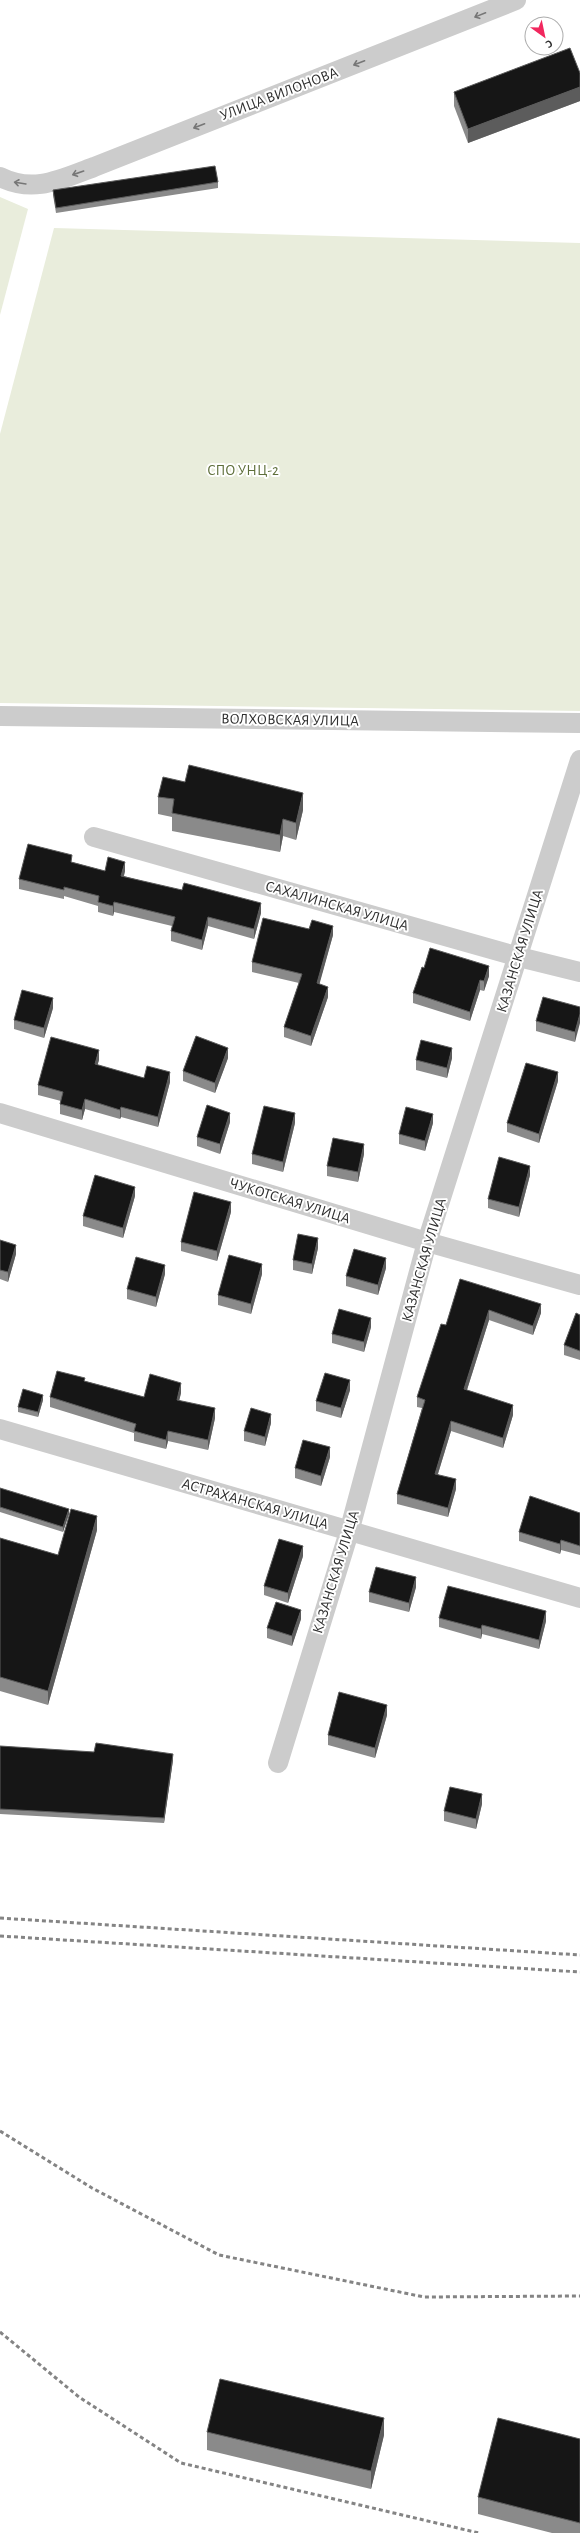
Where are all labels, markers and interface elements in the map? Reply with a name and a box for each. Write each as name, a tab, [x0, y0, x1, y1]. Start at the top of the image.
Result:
one-way arrow	[474, 12, 486, 19]
north arrow	[524, 16, 564, 56]
text: С	[544, 38, 555, 50]
one-way arrow	[354, 59, 366, 67]
street label: УЛИЦА ВИЛОНОВА	[218, 65, 340, 123]
one-way arrow	[194, 122, 206, 130]
one-way arrow	[71, 170, 84, 177]
one-way arrow	[14, 179, 27, 187]
park label: СПО УНЦ-2	[207, 463, 279, 478]
street label: ВОЛХОВСКАЯ УЛИЦА	[221, 711, 359, 729]
street label: САХАЛИНСКАЯ УЛИЦА	[264, 878, 410, 934]
street label: КАЗАНСКАЯ УЛИЦА	[494, 887, 546, 1014]
street label: ЧУКОТСКАЯ УЛИЦА	[228, 1176, 352, 1227]
street label: КАЗАНСКАЯ УЛИЦА	[399, 1196, 449, 1324]
street label: АСТРАХАНСКАЯ УЛИЦА	[180, 1476, 330, 1532]
street label: КАЗАНСКАЯ УЛИЦА	[310, 1508, 362, 1635]

